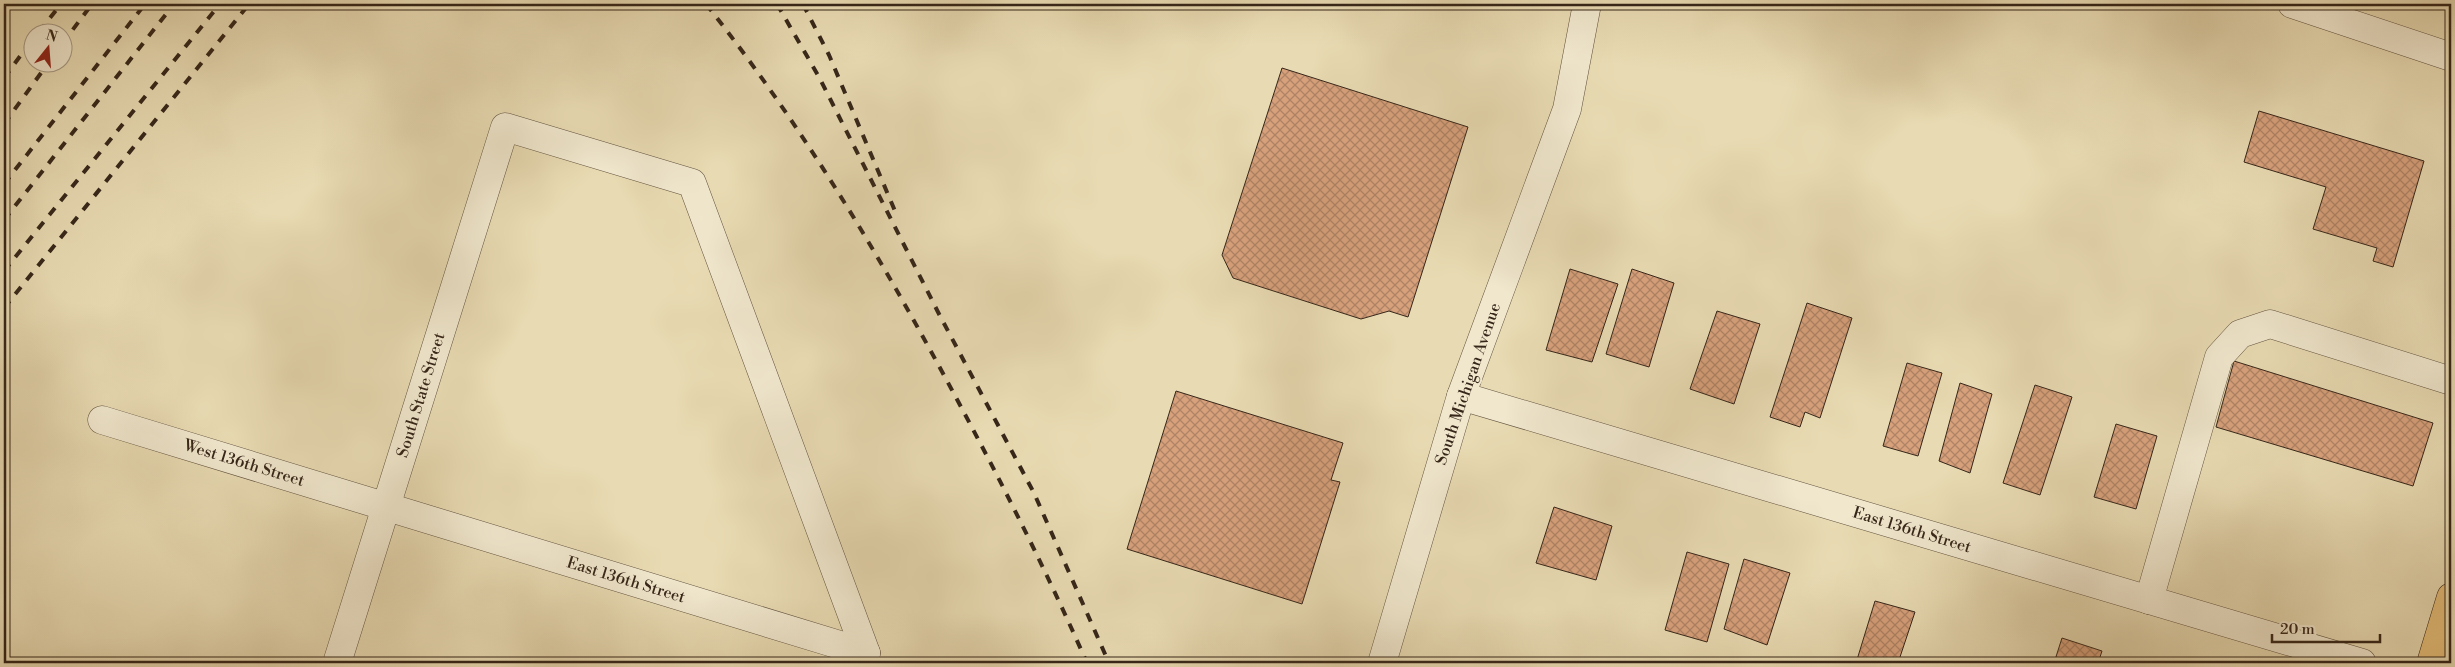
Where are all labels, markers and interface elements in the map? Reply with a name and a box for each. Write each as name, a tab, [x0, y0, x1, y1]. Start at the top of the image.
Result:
north arrow	[22, 22, 72, 72]
text: N	[44, 26, 59, 47]
street label: South Michigan Avenue	[1431, 300, 1505, 468]
street label: South State Street	[392, 330, 450, 460]
street label: West 136th Street	[180, 435, 307, 491]
street label: East 136th Street	[1850, 502, 1974, 558]
street label: East 136th Street	[564, 552, 688, 608]
scale bar	[2272, 612, 2380, 644]
text: 20 m	[2280, 620, 2315, 639]

